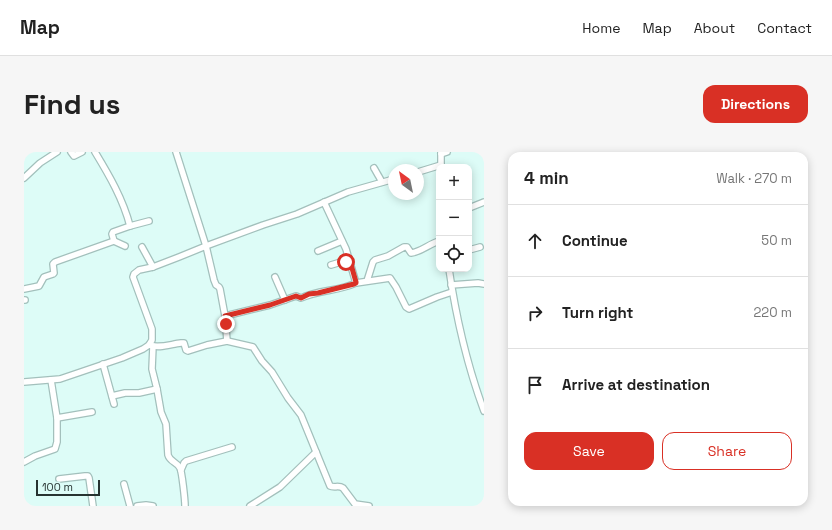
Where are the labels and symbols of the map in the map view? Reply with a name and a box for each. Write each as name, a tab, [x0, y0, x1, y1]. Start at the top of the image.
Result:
north arrow	[388, 164, 424, 200]
route start	[337, 253, 355, 271]
route end	[217, 315, 235, 333]
scale bar	[36, 478, 100, 497]

